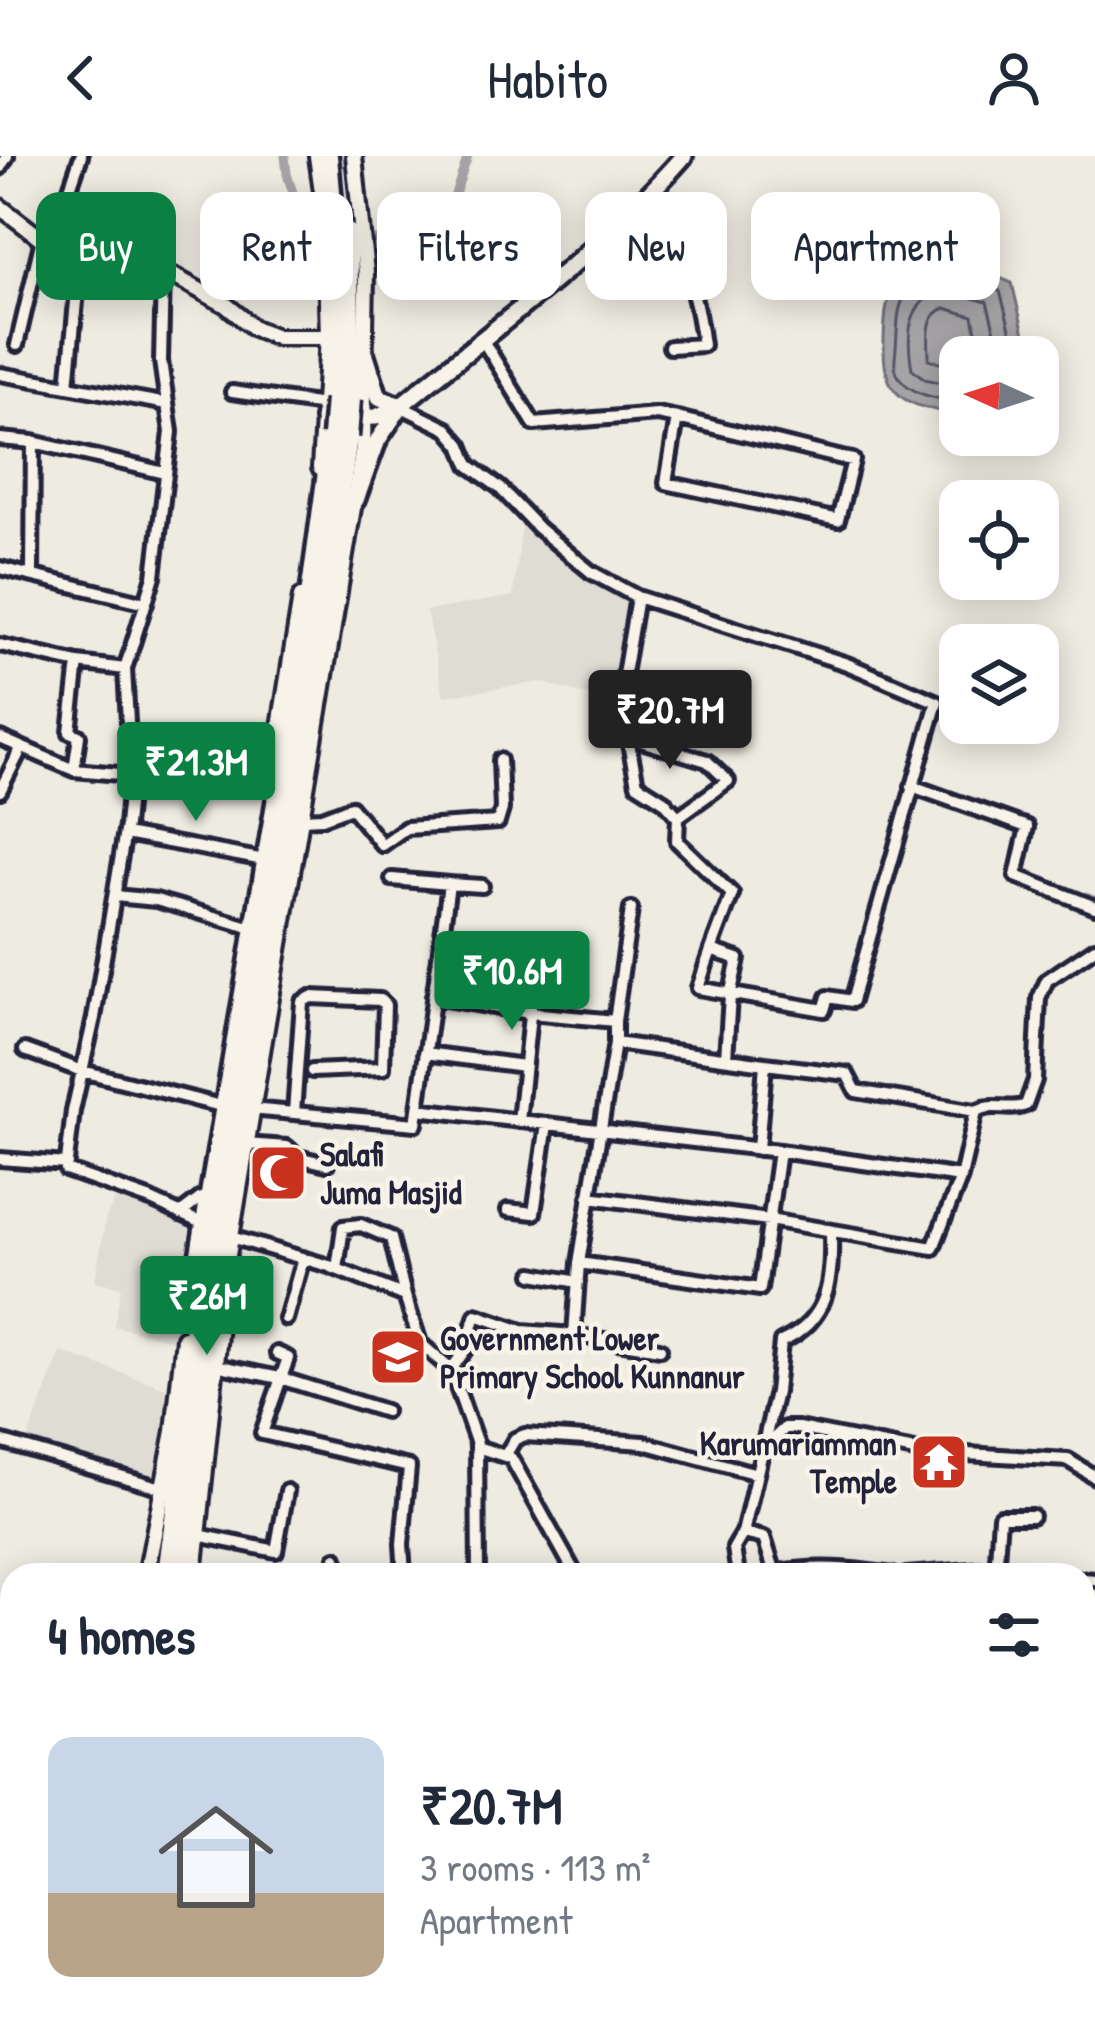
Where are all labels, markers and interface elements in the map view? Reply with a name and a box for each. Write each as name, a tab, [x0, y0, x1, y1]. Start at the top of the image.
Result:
text: Habito	[487, 42, 608, 115]
icon: back	[48, 45, 114, 111]
icon: person	[981, 45, 1047, 111]
chip: Buy	[36, 192, 176, 300]
chip: Rent	[200, 192, 353, 300]
chip: Filters	[377, 192, 561, 300]
chip: New	[585, 192, 727, 300]
chip: Apartment	[751, 192, 1000, 300]
north arrow	[939, 336, 1059, 456]
map controls	[939, 336, 1059, 744]
button: locate	[939, 480, 1059, 600]
button: layers	[939, 624, 1059, 744]
pin: ₹20.7M	[572, 670, 768, 772]
text: ₹20.7M	[616, 682, 724, 735]
pin: ₹21.3M	[98, 722, 294, 824]
text: ₹21.3M	[144, 734, 248, 787]
pin: ₹10.6M	[414, 931, 610, 1033]
text: ₹10.6M	[461, 943, 563, 996]
place label: Salafi Juma Masjid	[320, 1132, 462, 1214]
mosque icon: Salafi Juma Masjid	[247, 1142, 309, 1204]
pin: ₹26M	[136, 1256, 278, 1358]
text: ₹26M	[167, 1268, 247, 1321]
place label: Government Lower Primary School Kunnanur	[440, 1316, 745, 1400]
school or university icon: Government Lower Primary School Kunnanur	[367, 1326, 429, 1388]
place label: Karumariamman Temple	[700, 1421, 898, 1505]
temple icon: Karumariamman Temple	[908, 1431, 970, 1493]
text: 4 homes	[48, 1601, 195, 1670]
icon: filters	[981, 1602, 1047, 1668]
text: ₹20.7M	[420, 1771, 562, 1840]
icon: home	[144, 1785, 288, 1929]
text: 3 rooms · 113 m²	[420, 1840, 650, 1893]
text: Apartment	[420, 1893, 573, 1946]

